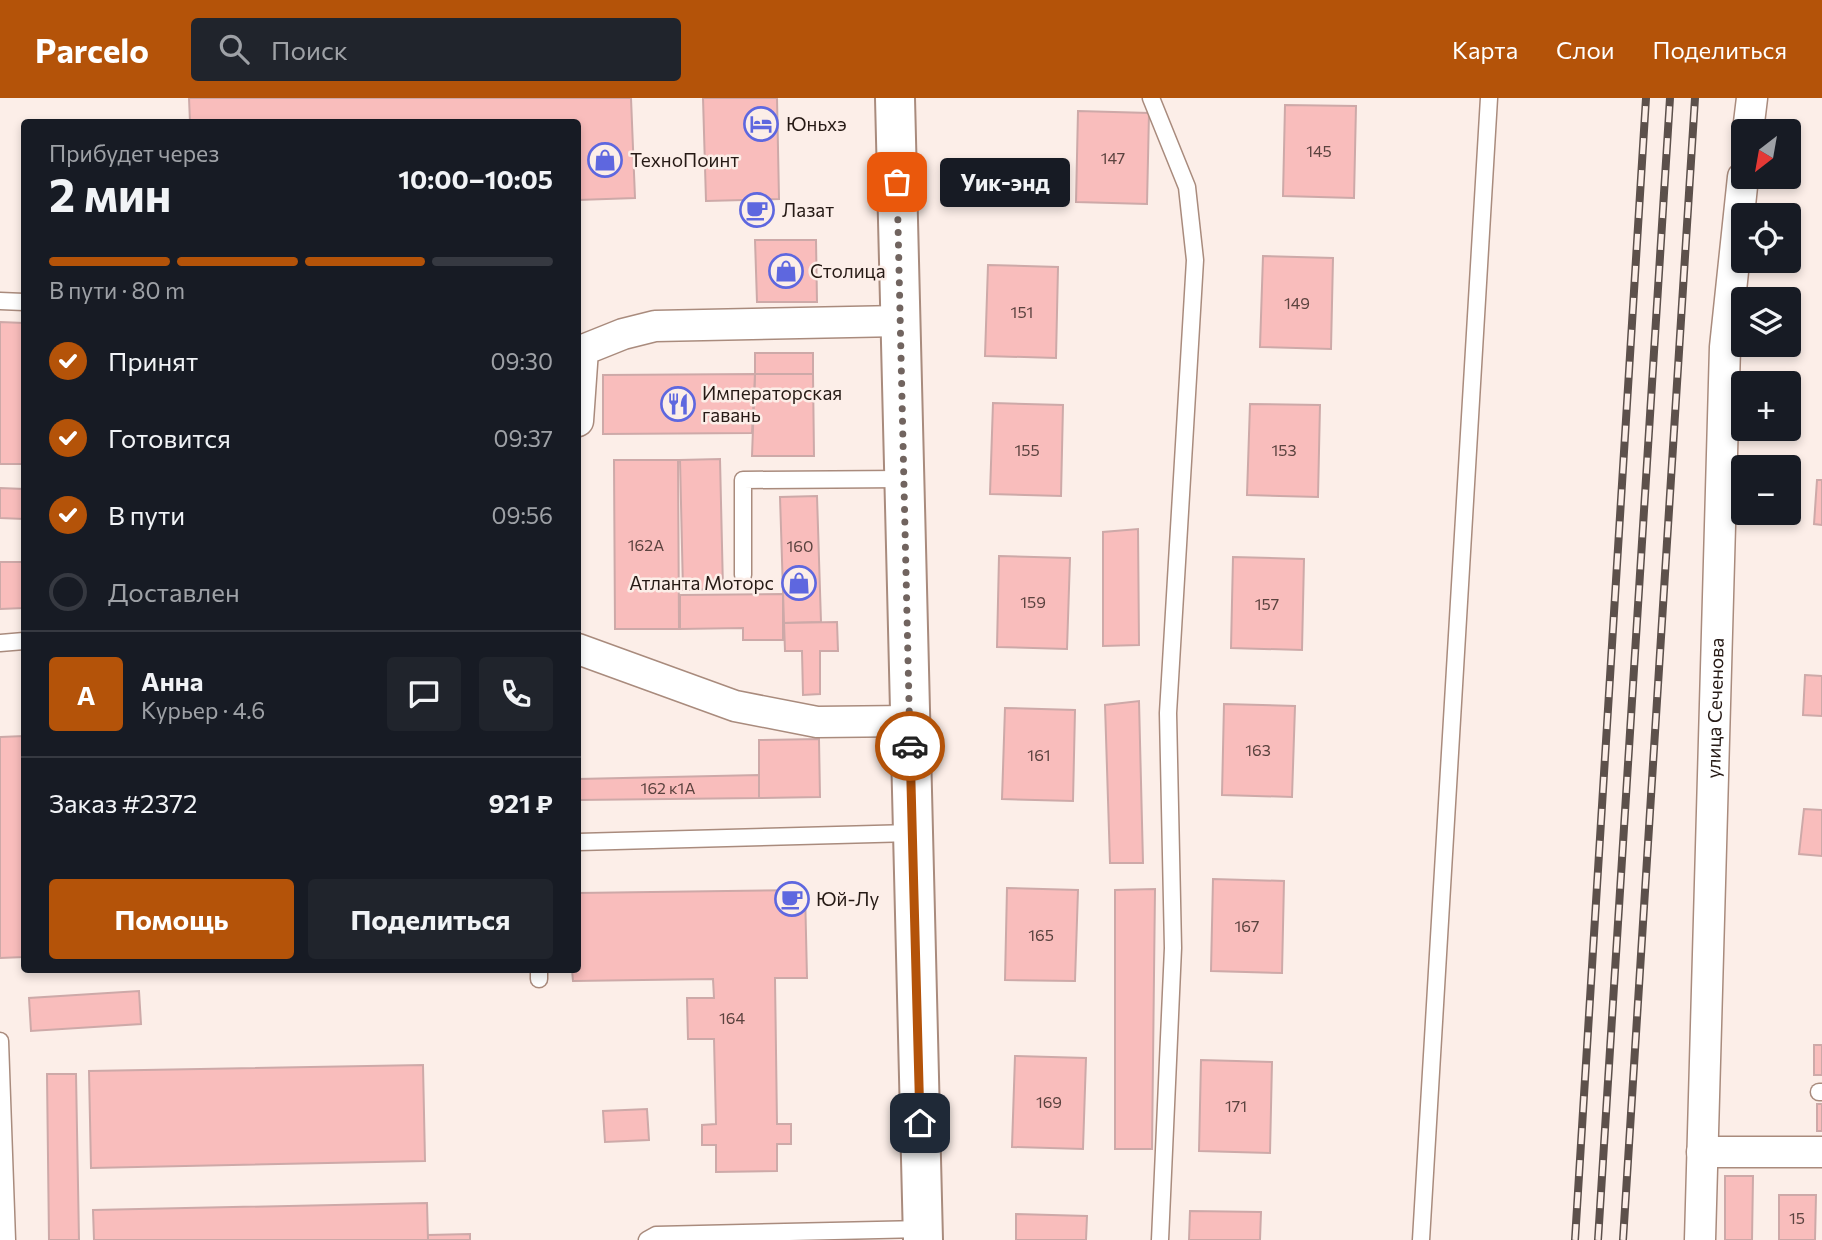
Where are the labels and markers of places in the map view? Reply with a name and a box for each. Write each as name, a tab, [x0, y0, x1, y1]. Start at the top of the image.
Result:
hotel icon: Юньхэ	[742, 105, 780, 143]
place label: Юньхэ	[786, 112, 847, 135]
shop icon: ТехноПоинт	[586, 141, 624, 179]
place label: ТехноПоинт	[630, 148, 739, 171]
pin	[867, 152, 927, 212]
callout: Уик-энд	[939, 158, 1068, 206]
cafe icon: Лазат	[738, 191, 776, 229]
place label: Лазат	[782, 198, 834, 221]
shop icon: Столица	[767, 252, 805, 290]
place label: Столица	[810, 259, 886, 282]
place label: Императорская гавань	[702, 381, 842, 426]
restaurant icon: Императорская гавань	[659, 385, 697, 423]
shop icon: Атланта Моторс	[780, 564, 818, 602]
place label: Атланта Моторс	[629, 571, 774, 594]
cafe icon: Юй-Лу	[773, 880, 811, 918]
place label: Юй-Лу	[816, 887, 879, 910]
pin	[890, 1093, 950, 1153]

